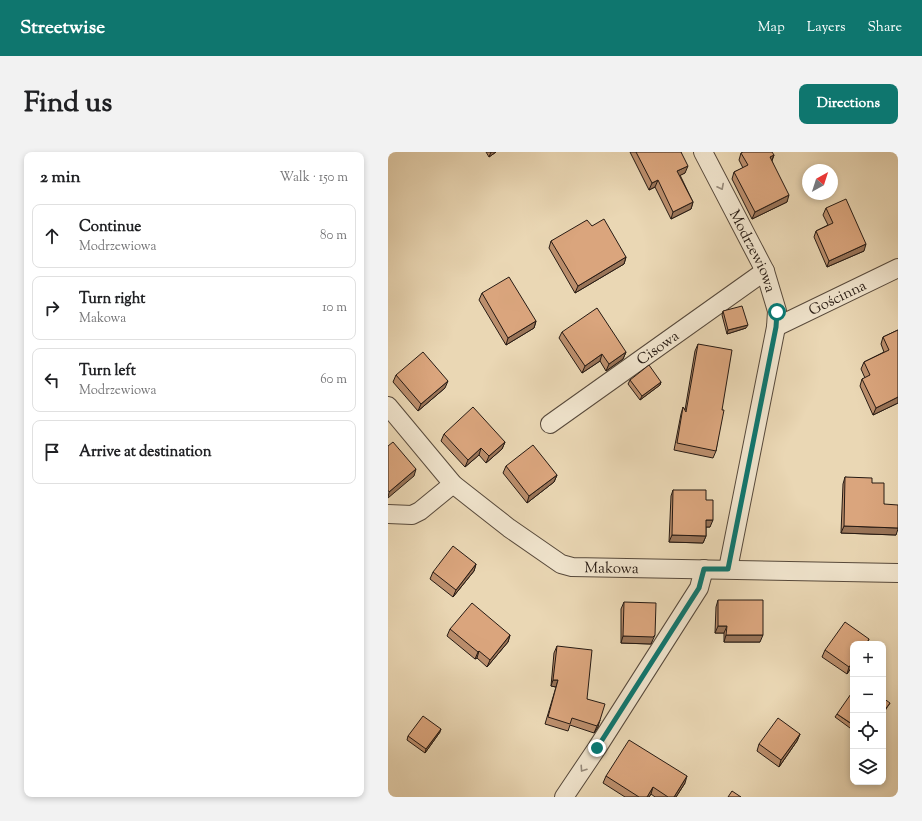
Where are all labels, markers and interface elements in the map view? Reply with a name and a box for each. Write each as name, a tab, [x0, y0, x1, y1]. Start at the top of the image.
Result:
text: Streetwise	[20, 15, 105, 42]
text: Map	[758, 18, 785, 38]
text: Layers	[807, 18, 845, 38]
text: Share	[867, 18, 902, 38]
text: Find us	[24, 84, 112, 124]
button: Directions	[799, 84, 898, 124]
north arrow	[802, 164, 838, 200]
text: 2 min	[40, 166, 81, 190]
text: Walk · 150 m	[279, 169, 348, 187]
one-way arrow	[716, 182, 724, 190]
street label: Modrzewiowa	[723, 207, 780, 295]
text: Continue	[79, 217, 141, 238]
icon: ahead	[41, 225, 63, 247]
text: 80 m	[320, 227, 347, 245]
text: Modrzewiowa	[79, 238, 157, 256]
street label: Gościnna	[805, 276, 870, 322]
text: Turn right	[79, 289, 145, 310]
icon: right	[41, 297, 63, 319]
text: 10 m	[322, 299, 347, 317]
route start	[768, 303, 786, 321]
text: Makowa	[79, 310, 126, 328]
street label: Cisowa	[633, 326, 684, 371]
text: Turn left	[79, 361, 136, 382]
icon: left	[41, 369, 63, 391]
text: 60 m	[320, 371, 347, 389]
text: Modrzewiowa	[79, 382, 157, 400]
icon: arrive	[41, 441, 63, 463]
text: Arrive at destination	[79, 442, 212, 463]
street label: Makowa	[584, 558, 639, 580]
map controls	[850, 641, 886, 785]
button: +	[850, 641, 886, 677]
button: −	[850, 677, 886, 713]
button: locate	[850, 713, 886, 749]
route end	[588, 739, 606, 757]
button: layers	[850, 749, 886, 785]
one-way arrow	[580, 765, 588, 772]

